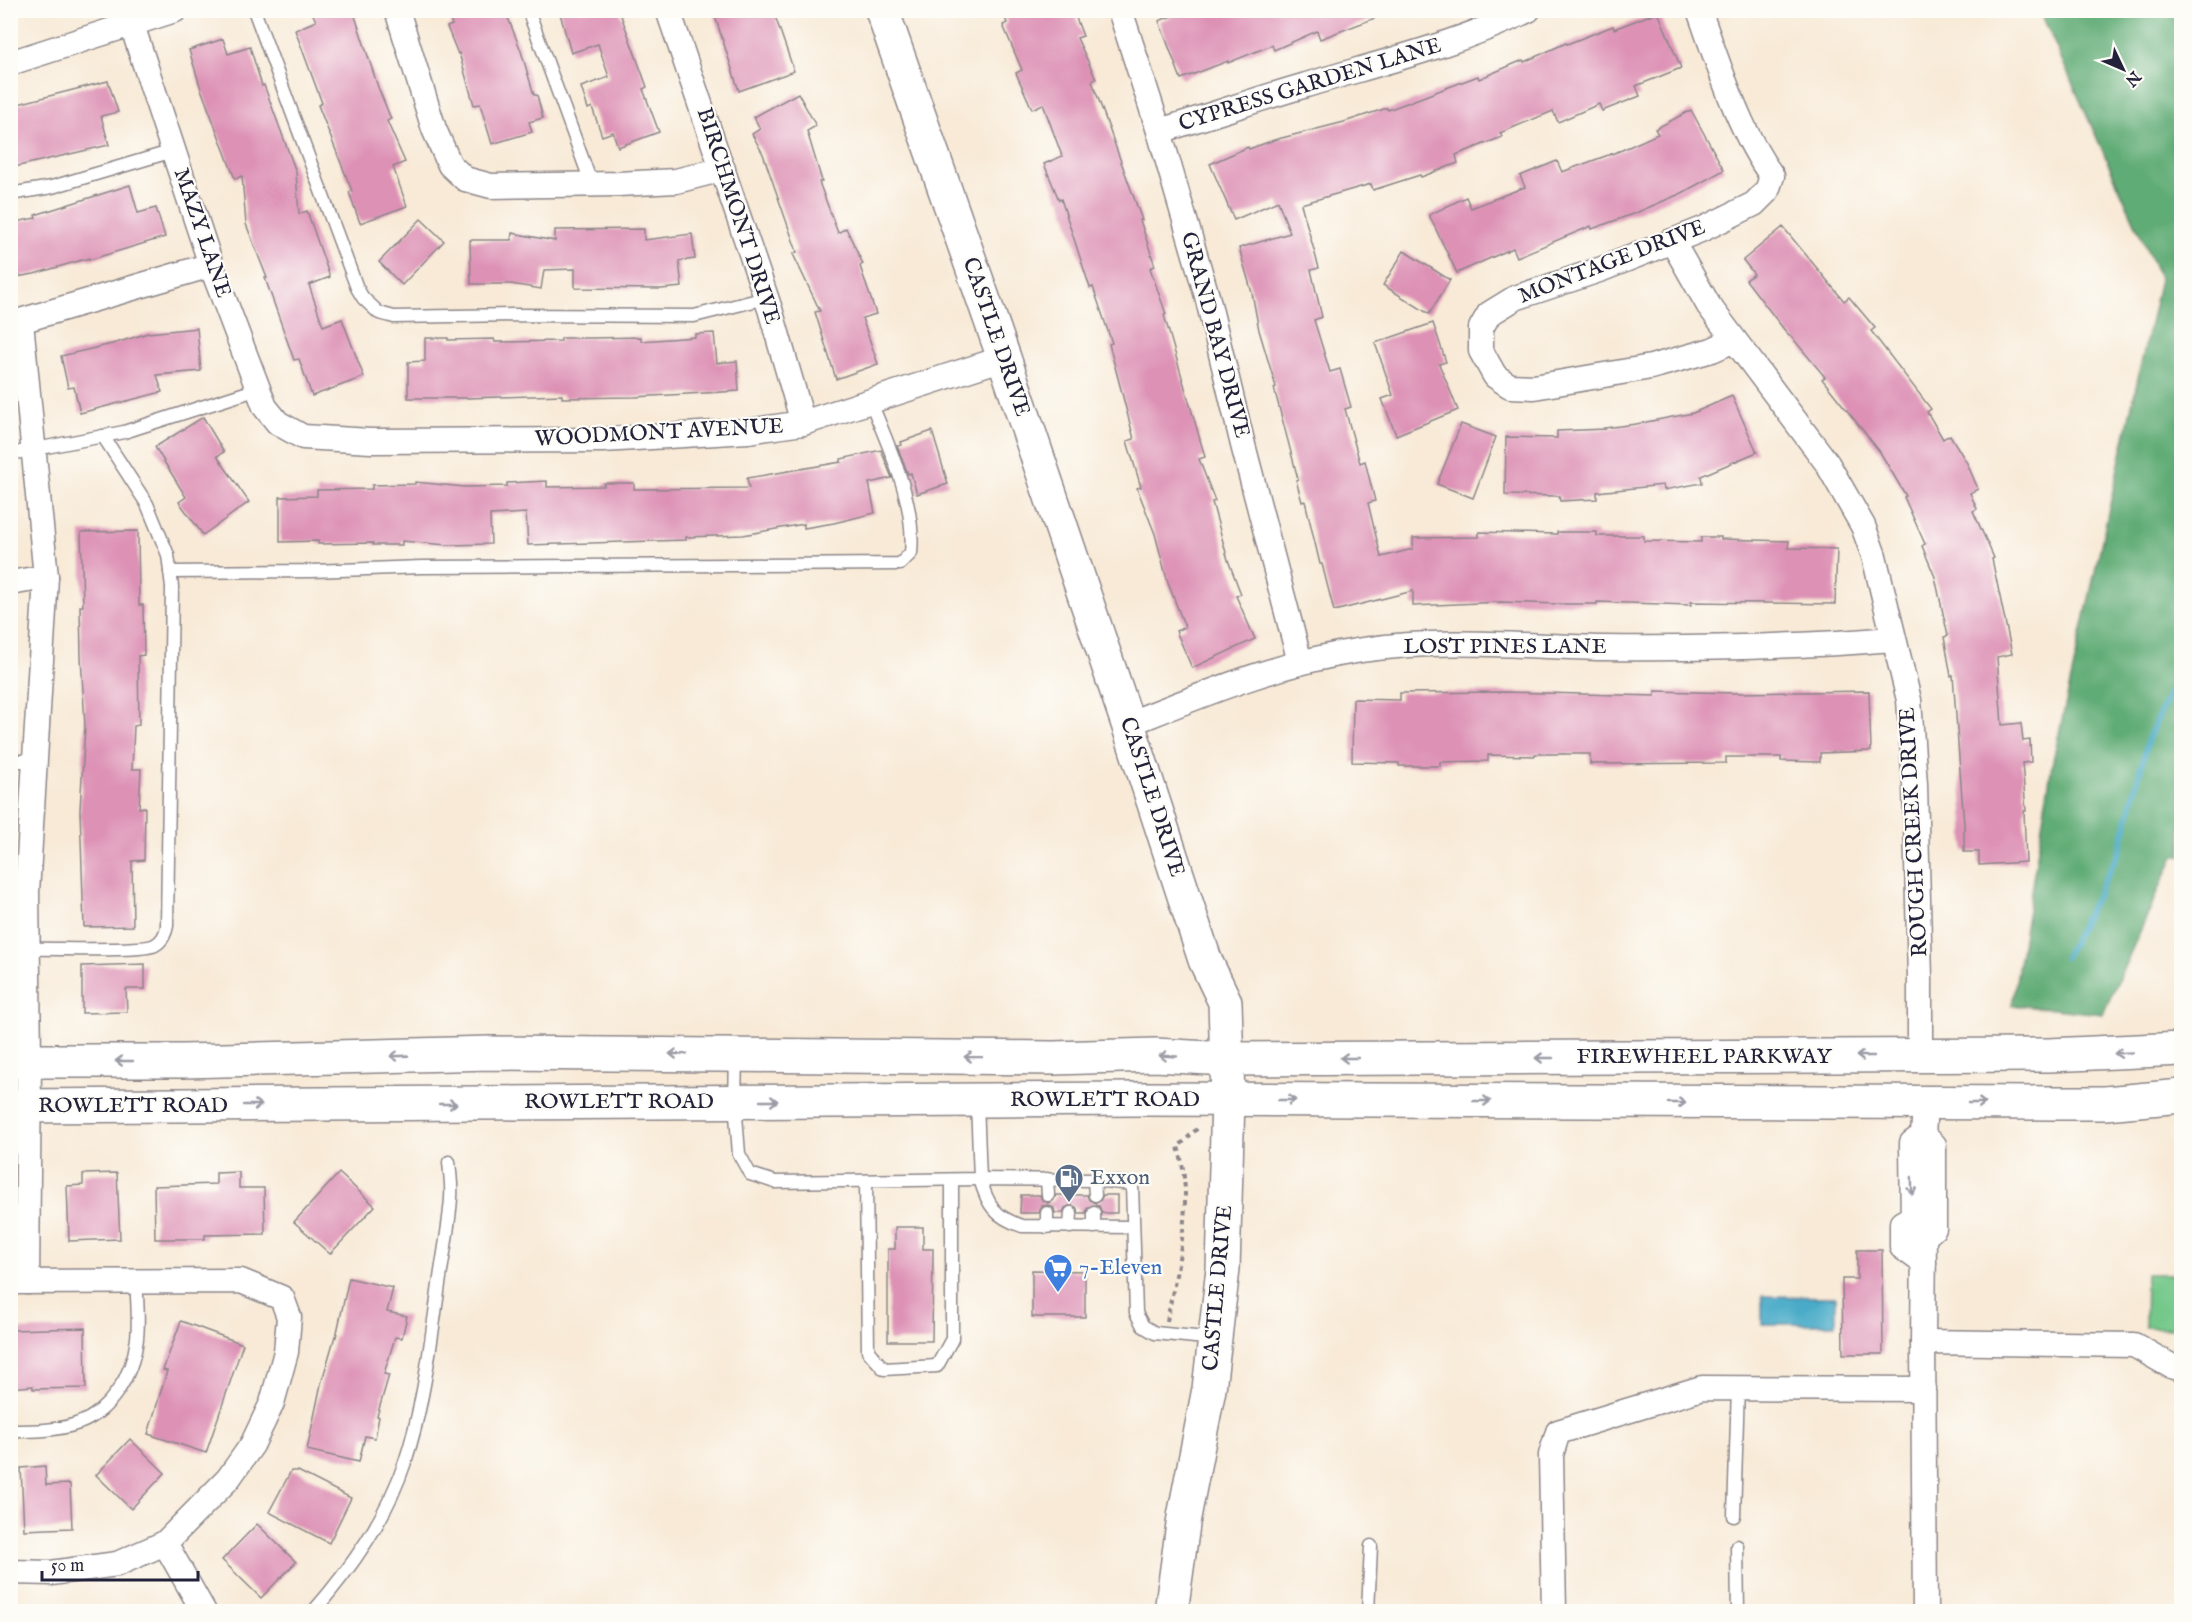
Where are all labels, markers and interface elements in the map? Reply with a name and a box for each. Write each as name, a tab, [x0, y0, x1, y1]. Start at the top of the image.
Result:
street label: CYPRESS GARDEN LANE	[1175, 32, 1445, 138]
north arrow	[2093, 39, 2153, 99]
text: N	[2120, 65, 2145, 90]
street label: BIRCHMONT DRIVE	[690, 104, 786, 328]
street label: MAZY LANE	[167, 164, 237, 302]
street label: MONTAGE DRIVE	[1515, 213, 1709, 311]
street label: GRAND BAY DRIVE	[1174, 229, 1256, 441]
street label: CASTLE DRIVE	[956, 254, 1036, 420]
street label: WOODMONT AVENUE	[534, 412, 784, 454]
street label: LOST PINES LANE	[1403, 633, 1607, 661]
street label: ROUGH CREEK DRIVE	[1893, 706, 1935, 958]
street label: CASTLE DRIVE	[1113, 713, 1191, 881]
street label: FIREWHEEL PARKWAY	[1577, 1043, 1832, 1071]
one-way arrow	[2114, 1047, 2134, 1058]
one-way arrow	[668, 1049, 688, 1060]
one-way arrow	[389, 1050, 409, 1061]
one-way arrow	[1159, 1050, 1179, 1061]
one-way arrow	[1856, 1050, 1876, 1062]
one-way arrow	[964, 1051, 984, 1063]
one-way arrow	[1535, 1052, 1555, 1064]
one-way arrow	[1340, 1053, 1360, 1064]
one-way arrow	[115, 1055, 135, 1067]
street label: ROWLETT ROAD	[1010, 1086, 1200, 1114]
street label: ROWLETT ROAD	[524, 1088, 714, 1116]
street label: ROWLETT ROAD	[38, 1092, 228, 1120]
one-way arrow	[1276, 1094, 1296, 1106]
one-way arrow	[759, 1095, 779, 1107]
one-way arrow	[1471, 1095, 1491, 1107]
one-way arrow	[1666, 1097, 1686, 1109]
one-way arrow	[1966, 1097, 1986, 1109]
one-way arrow	[438, 1098, 458, 1109]
one-way arrow	[243, 1099, 263, 1111]
fuel station icon: Exxon	[1053, 1162, 1085, 1204]
place label: Exxon	[1090, 1164, 1150, 1192]
one-way arrow	[1907, 1175, 1918, 1195]
street label: CASTLE DRIVE	[1197, 1204, 1239, 1372]
supermarket icon: 7-Eleven	[1042, 1252, 1074, 1294]
place label: 7-Eleven	[1079, 1254, 1163, 1282]
scale bar	[42, 1544, 198, 1582]
text: 50 m	[51, 1555, 84, 1578]

